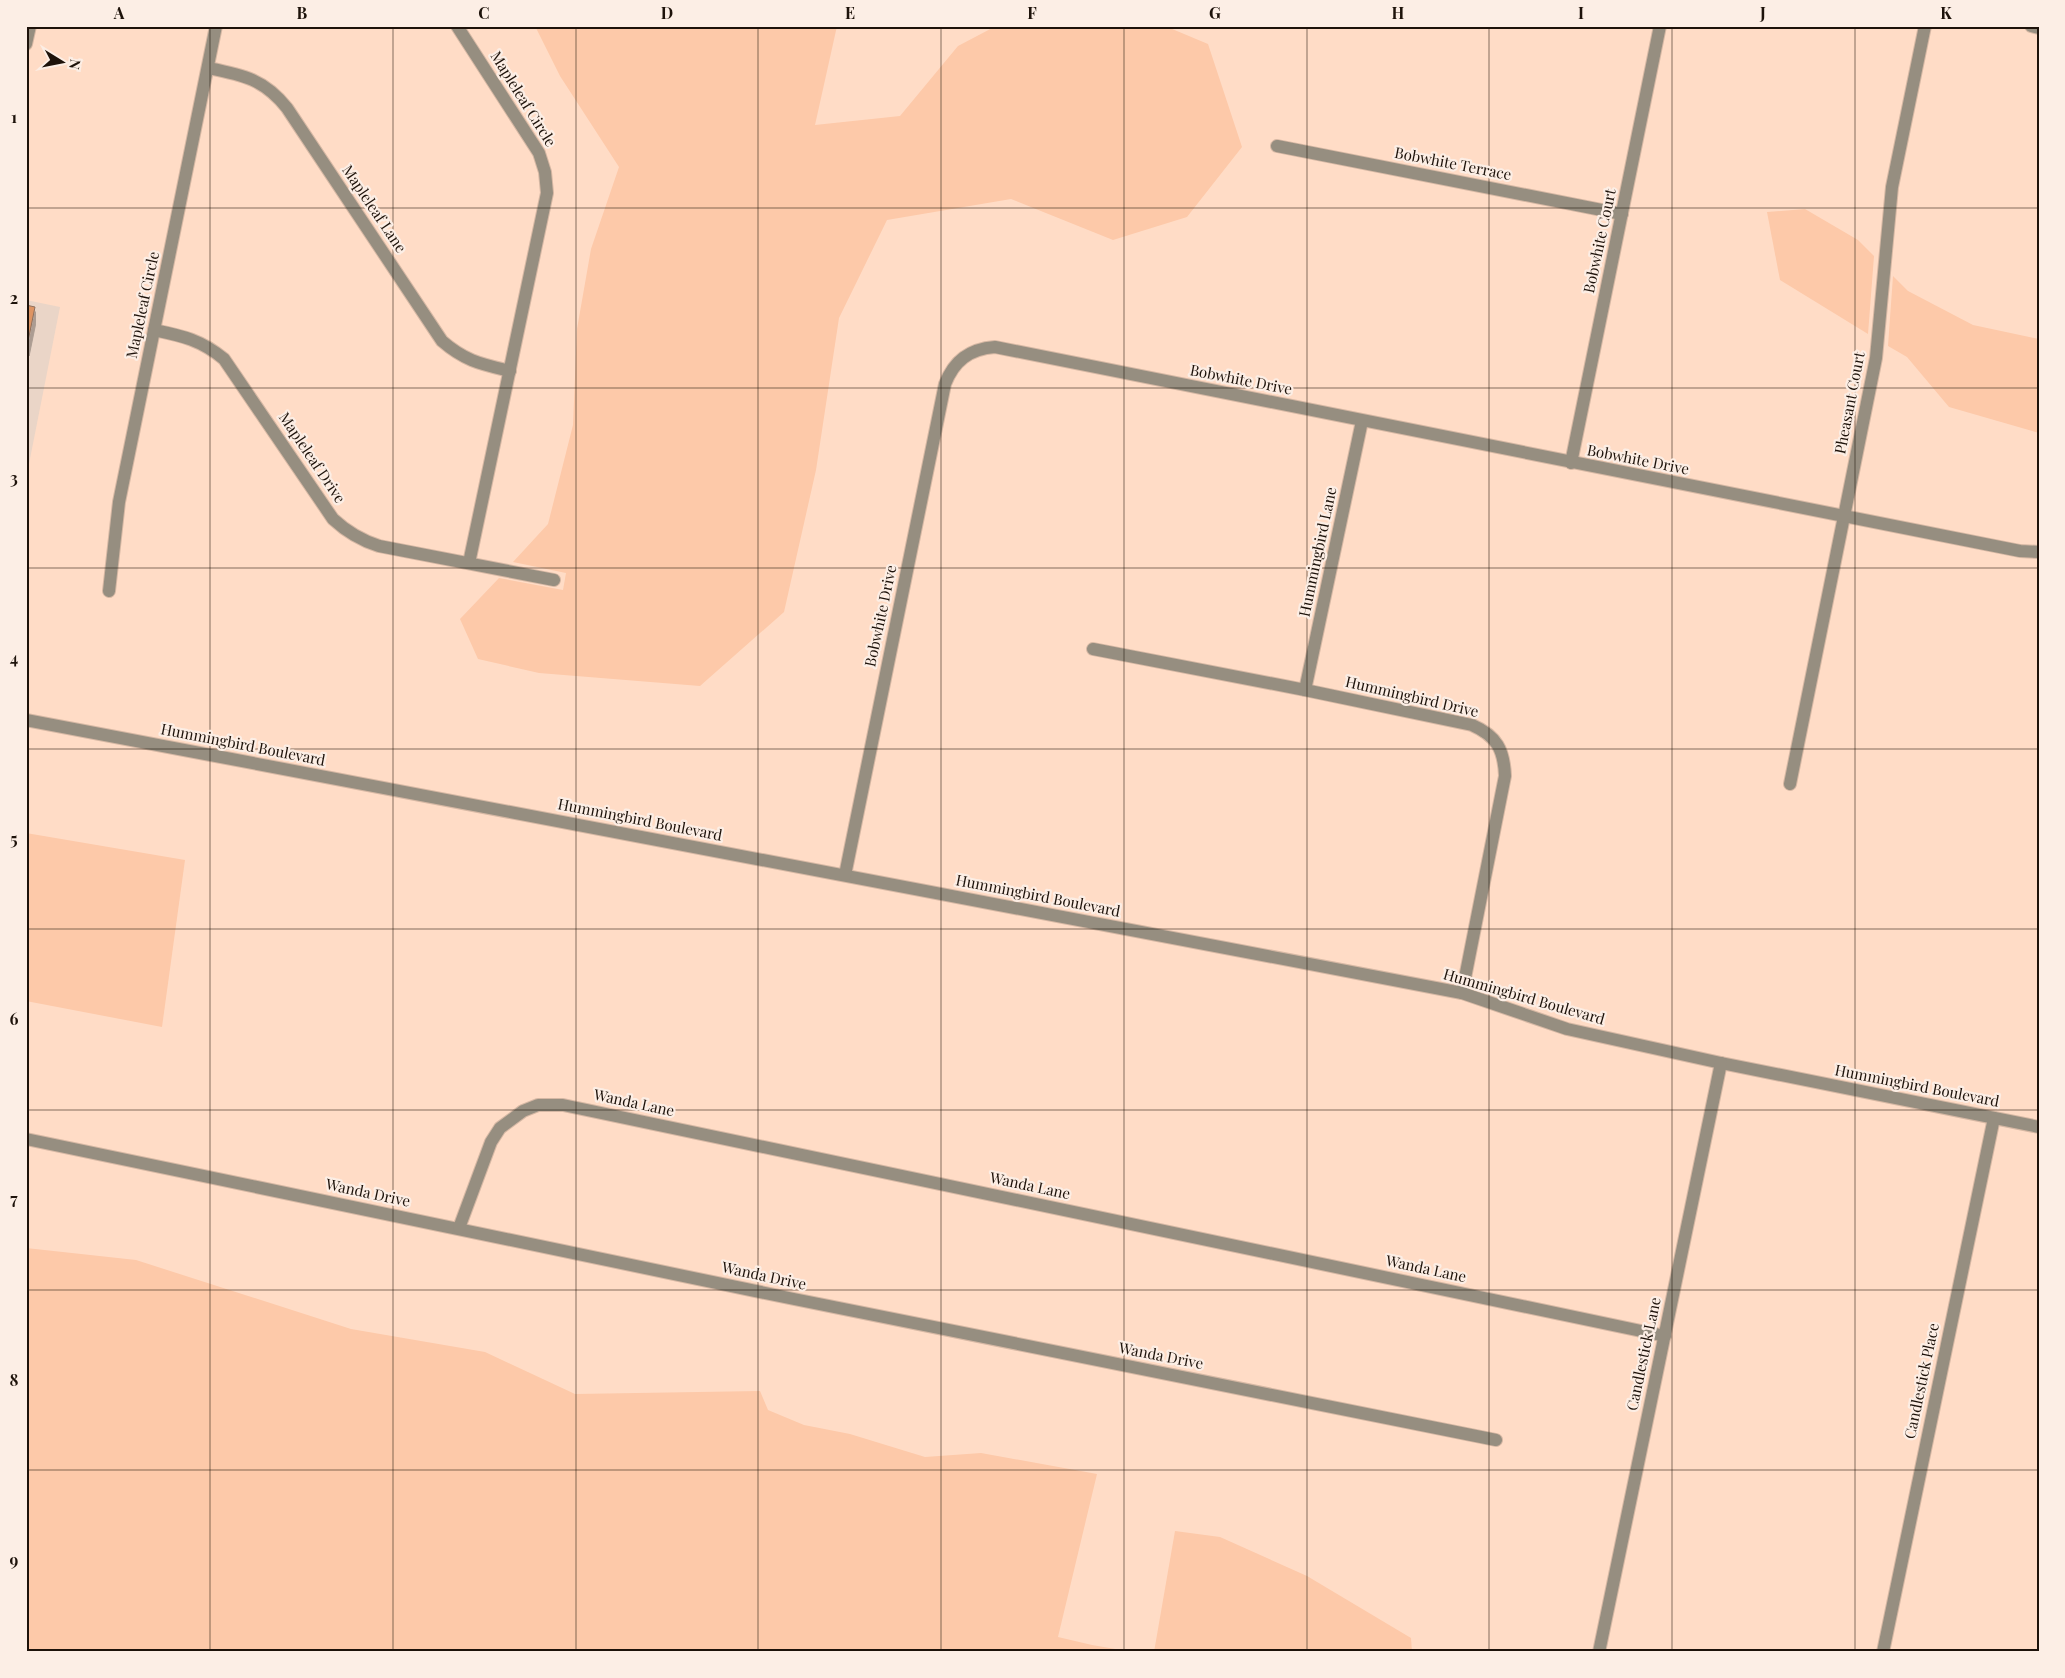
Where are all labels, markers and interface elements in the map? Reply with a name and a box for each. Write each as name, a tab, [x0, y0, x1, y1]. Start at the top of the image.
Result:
text: A	[113, 2, 125, 23]
text: B	[297, 2, 308, 23]
text: C	[478, 2, 490, 23]
text: D	[661, 2, 673, 23]
text: E	[845, 2, 855, 23]
text: F	[1027, 2, 1037, 23]
text: G	[1209, 2, 1221, 23]
text: H	[1392, 2, 1405, 23]
text: I	[1578, 2, 1584, 23]
text: J	[1759, 2, 1766, 23]
text: K	[1940, 2, 1952, 23]
north arrow	[38, 38, 88, 88]
street label: Mapleleaf Circle	[487, 47, 561, 150]
text: N	[65, 58, 86, 71]
text: 1	[11, 106, 17, 127]
street label: Bobwhite Terrace	[1393, 142, 1513, 184]
street label: Mapleleaf Lane	[338, 161, 412, 256]
street label: Bobwhite Court	[1578, 186, 1620, 295]
street label: Mapleleaf Circle	[121, 249, 163, 360]
text: 2	[10, 287, 18, 308]
street label: Pheasant Court	[1829, 349, 1869, 456]
street label: Bobwhite Drive	[1188, 359, 1294, 399]
street label: Mapleleaf Drive	[275, 408, 351, 507]
street label: Bobwhite Drive	[1585, 439, 1691, 479]
text: 3	[10, 467, 18, 488]
street label: Hummingbird Lane	[1294, 485, 1341, 619]
street label: Bobwhite Drive	[859, 563, 901, 669]
text: 4	[10, 647, 18, 668]
street label: Hummingbird Drive	[1344, 671, 1481, 721]
street label: Hummingbird Boulevard	[159, 718, 327, 770]
street label: Hummingbird Boulevard	[556, 793, 724, 845]
text: 5	[10, 828, 18, 849]
street label: Hummingbird Boulevard	[954, 869, 1122, 921]
street label: Hummingbird Boulevard	[1441, 963, 1608, 1029]
text: 6	[10, 1008, 19, 1029]
street label: Hummingbird Boulevard	[1833, 1059, 2001, 1111]
street label: Wanda Lane	[591, 1084, 676, 1120]
street label: Wanda Lane	[987, 1167, 1072, 1203]
street label: Wanda Drive	[323, 1173, 412, 1211]
text: 7	[10, 1188, 18, 1209]
street label: Wanda Lane	[1383, 1250, 1468, 1286]
street label: Wanda Drive	[719, 1256, 808, 1294]
street label: Candlestick Lane	[1621, 1295, 1665, 1412]
street label: Candlestick Place	[1899, 1321, 1943, 1441]
street label: Wanda Drive	[1116, 1337, 1205, 1373]
text: 8	[10, 1369, 19, 1390]
text: 9	[10, 1549, 19, 1570]

